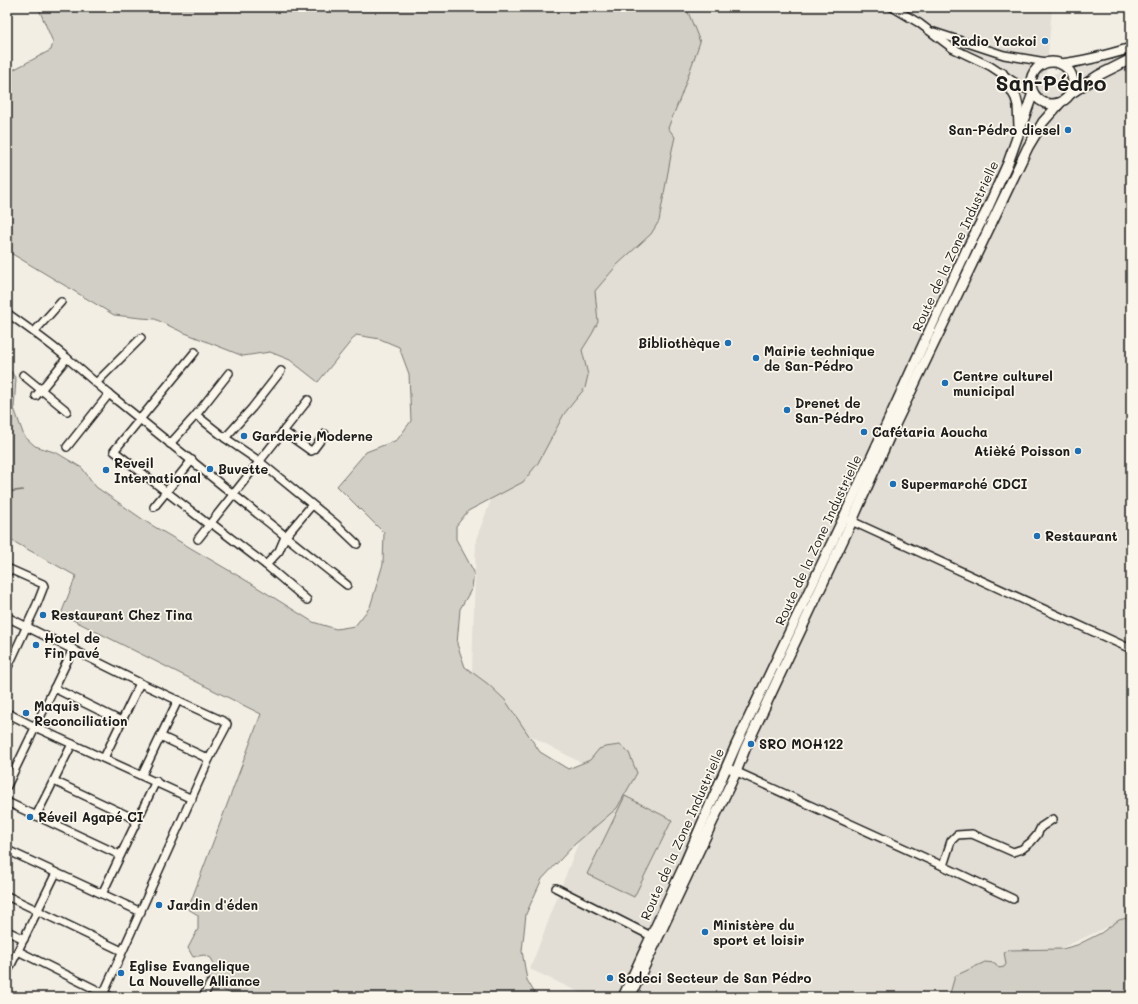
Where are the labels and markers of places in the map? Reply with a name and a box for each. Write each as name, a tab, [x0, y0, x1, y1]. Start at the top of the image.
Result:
place label: Radio Yackoi	[951, 32, 1037, 49]
marker: Radio Yackoi	[1040, 36, 1050, 46]
place label: San-Pédro diesel	[949, 121, 1060, 138]
marker: San-Pédro diesel	[1063, 125, 1073, 135]
place label: Bibliothèque	[638, 334, 720, 351]
marker: Bibliothèque	[723, 338, 733, 348]
place label: Mairie technique de San-Pédro	[764, 342, 875, 374]
marker: Mairie technique de San-Pédro	[751, 353, 761, 363]
place label: Centre culturel municipal	[953, 367, 1053, 399]
marker: Centre culturel municipal	[940, 378, 950, 388]
place label: Drenet de San-Pédro	[795, 394, 864, 426]
marker: Drenet de San-Pédro	[782, 405, 792, 415]
place label: Cafétaria Aoucha	[872, 423, 988, 440]
place label: Garderie Moderne	[252, 427, 373, 444]
marker: Cafétaria Aoucha	[859, 427, 869, 437]
marker: Garderie Moderne	[239, 431, 249, 441]
place label: Atièké Poisson	[974, 442, 1070, 459]
marker: Atièké Poisson	[1073, 446, 1083, 456]
place label: Reveil International	[114, 454, 201, 486]
place label: Buvette	[218, 460, 269, 477]
marker: Buvette	[205, 464, 215, 474]
marker: Reveil International	[101, 465, 111, 475]
place label: Supermarché CDCI	[901, 475, 1028, 492]
marker: Supermarché CDCI	[888, 479, 898, 489]
place label: Restaurant	[1045, 527, 1118, 544]
marker: Restaurant	[1032, 531, 1042, 541]
place label: Restaurant Chez Tina	[51, 606, 193, 623]
marker: Restaurant Chez Tina	[38, 610, 48, 620]
place label: Hotel de Fin pavé	[44, 629, 100, 661]
marker: Hotel de Fin pavé	[31, 640, 41, 650]
place label: Maquis Reconciliation	[34, 697, 127, 729]
marker: Maquis Reconciliation	[21, 708, 31, 718]
place label: SRO MOH122	[759, 735, 843, 752]
marker: SRO MOH122	[746, 739, 756, 749]
place label: Réveil Agapé CI	[38, 808, 144, 825]
marker: Réveil Agapé CI	[25, 812, 35, 822]
place label: Jardin d'éden	[167, 896, 258, 913]
marker: Jardin d'éden	[154, 900, 164, 910]
place label: Ministère du sport et loisir	[713, 916, 805, 948]
marker: Ministère du sport et loisir	[700, 927, 710, 937]
place label: Eglise Evangelique La Nouvelle Alliance	[129, 957, 260, 989]
marker: Eglise Evangelique La Nouvelle Alliance	[116, 968, 126, 978]
place label: Sodeci Secteur de San Pédro	[618, 969, 811, 986]
marker: Sodeci Secteur de San Pédro	[605, 973, 615, 983]

